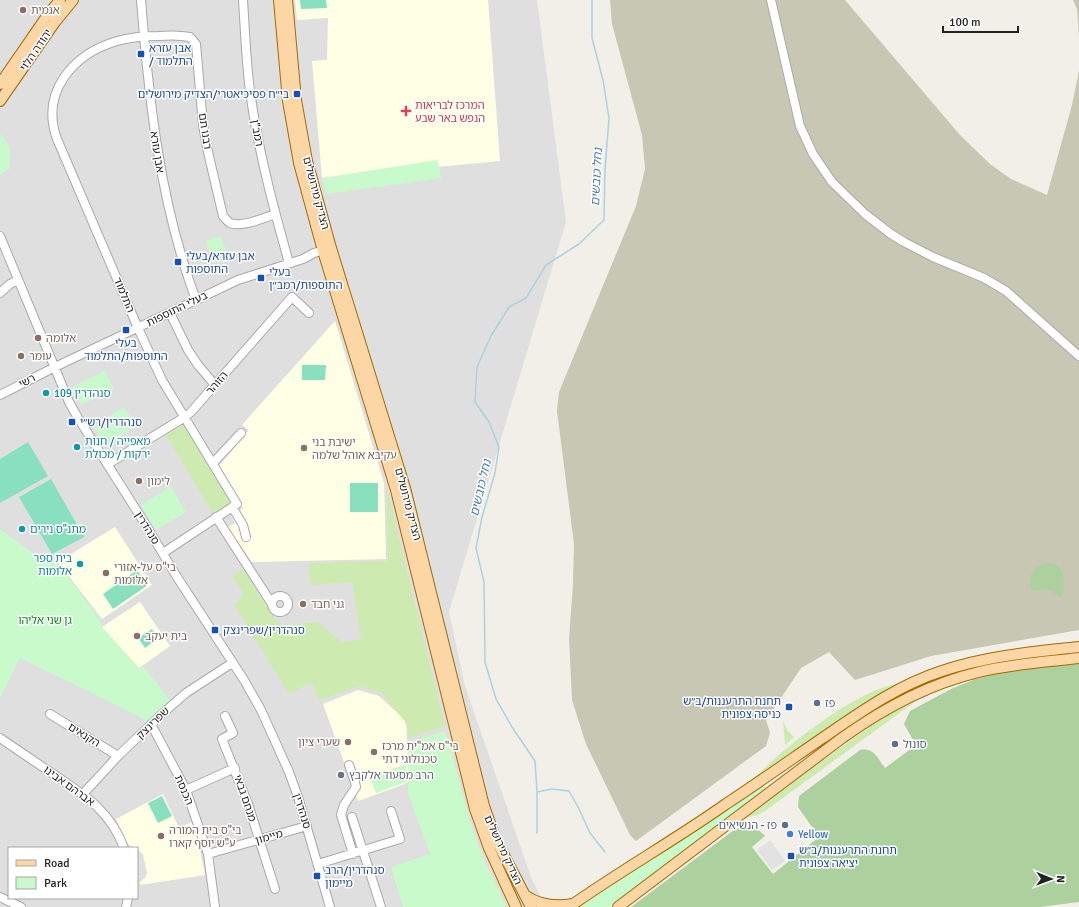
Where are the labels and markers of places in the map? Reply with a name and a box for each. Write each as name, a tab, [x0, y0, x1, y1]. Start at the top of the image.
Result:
place label: אגמית	[31, 4, 60, 17]
marker: אגמית	[18, 5, 28, 15]
place label: אבן עזרא / התלמוד	[149, 42, 193, 68]
marker: אבן עזרא / התלמוד	[136, 49, 146, 59]
place label: בי״ח פסיכיאטרי/הצדיק מירושלים	[138, 88, 289, 101]
marker: בי״ח פסיכיאטרי/הצדיק מירושלים	[292, 89, 302, 99]
place label: המרכז לבריאות הנפש באר שבע	[415, 99, 485, 125]
marker: המרכז לבריאות הנפש באר שבע	[400, 105, 412, 117]
place label: אבן עזרא/בעלי התוספות	[186, 250, 255, 276]
marker: אבן עזרא/בעלי התוספות	[173, 257, 183, 267]
place label: בעלי התוספות/רמב״ן	[269, 266, 343, 292]
marker: בעלי התוספות/רמב״ן	[256, 273, 266, 283]
marker: בעלי התוספות/התלמוד	[121, 325, 131, 335]
place label: אלומה	[46, 332, 76, 345]
marker: אלומה	[33, 333, 43, 343]
place label: בעלי התוספות/התלמוד	[84, 337, 168, 363]
place label: עומר	[29, 350, 52, 363]
marker: עומר	[16, 351, 26, 361]
place label: סנהדרין 109	[54, 387, 111, 400]
marker: סנהדרין 109	[41, 388, 51, 398]
place label: סנהדרין/רש״י	[80, 416, 142, 429]
marker: סנהדרין/רש״י	[67, 417, 77, 427]
place label: מאפייה / חנות ירקות / מכולת	[85, 435, 151, 461]
place label: ישיבת בני עקיבא אוהל שלמה	[312, 436, 397, 462]
marker: מאפייה / חנות ירקות / מכולת	[72, 442, 82, 452]
marker: ישיבת בני עקיבא אוהל שלמה	[299, 443, 309, 453]
place label: לימון	[147, 475, 170, 488]
marker: לימון	[134, 476, 144, 486]
place label: מתנ"ס נירים	[30, 523, 86, 536]
marker: מתנ"ס נירים	[17, 524, 27, 534]
place label: בית ספר אלומות	[33, 552, 72, 578]
marker: בית ספר אלומות	[75, 559, 85, 569]
place label: בי"ס על-אזורי אלומות	[114, 561, 176, 587]
marker: בי"ס על-אזורי אלומות	[101, 568, 111, 578]
place label: גני חבד	[311, 598, 344, 611]
marker: גני חבד	[298, 599, 308, 609]
place label: סנהדרין/שפרינצק	[223, 624, 305, 637]
marker: סנהדרין/שפרינצק	[210, 625, 220, 635]
place label: בית יעקב	[145, 630, 187, 643]
marker: בית יעקב	[132, 631, 142, 641]
place label: תחנת התרעננות/ב״ש כניסה צפונית	[683, 695, 781, 721]
place label: פז	[825, 697, 836, 710]
marker: פז	[812, 698, 822, 708]
marker: תחנת התרעננות/ב״ש כניסה צפונית	[784, 702, 794, 712]
place label: שערי ציון	[298, 736, 340, 749]
marker: שערי ציון	[343, 737, 353, 747]
place label: סונול	[903, 738, 927, 751]
marker: סונול	[890, 739, 900, 749]
place label: בי"ס אמ"ית מרכז טכנולוגי דתי	[382, 740, 459, 766]
marker: בי"ס אמ"ית מרכז טכנולוגי דתי	[369, 747, 379, 757]
place label: הרב מסעוד אלקבץ	[349, 769, 434, 782]
marker: הרב מסעוד אלקבץ	[336, 770, 346, 780]
place label: פז - הנשיאים	[719, 819, 777, 832]
marker: פז - הנשיאים	[780, 820, 790, 830]
place label: בי"ס בית המורה ע"ש יוסף קארו	[169, 824, 242, 850]
place label: Yellow	[798, 828, 828, 841]
marker: Yellow	[785, 829, 795, 839]
marker: בי"ס בית המורה ע"ש יוסף קארו	[156, 831, 166, 841]
place label: תחנת התרעננות/ב״ש יציאה צפונית	[799, 844, 897, 870]
marker: תחנת התרעננות/ב״ש יציאה צפונית	[786, 851, 796, 861]
place label: סנהדרין/הרב מיימון	[325, 864, 384, 890]
marker: סנהדרין/הרב מיימון	[312, 871, 322, 881]

